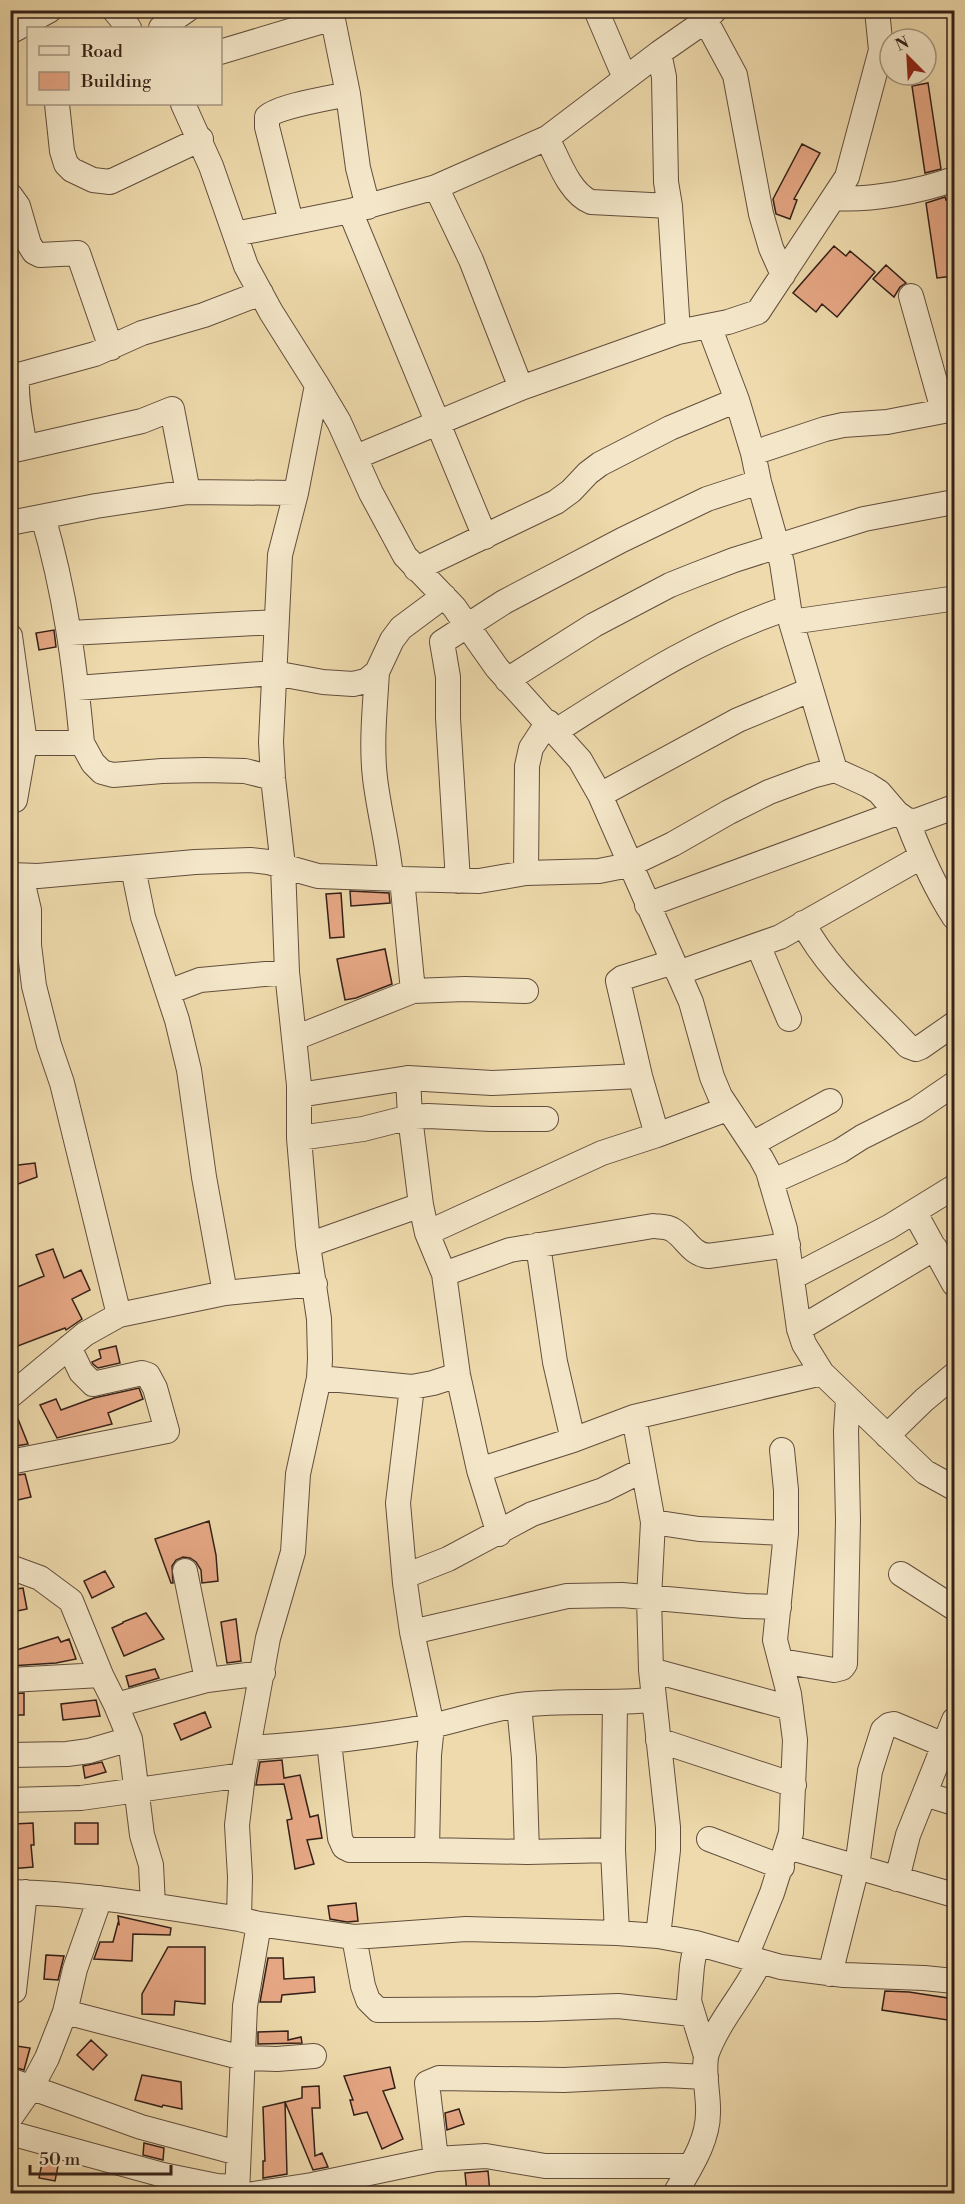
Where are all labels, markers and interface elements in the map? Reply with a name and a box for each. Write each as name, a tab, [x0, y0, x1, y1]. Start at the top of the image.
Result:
legend	[27, 27, 222, 105]
north arrow	[878, 27, 938, 87]
text: N	[892, 32, 912, 56]
text: Road	[81, 40, 124, 63]
text: Building	[80, 70, 152, 93]
scale bar	[30, 2138, 171, 2176]
text: 50 m	[39, 2148, 81, 2171]

